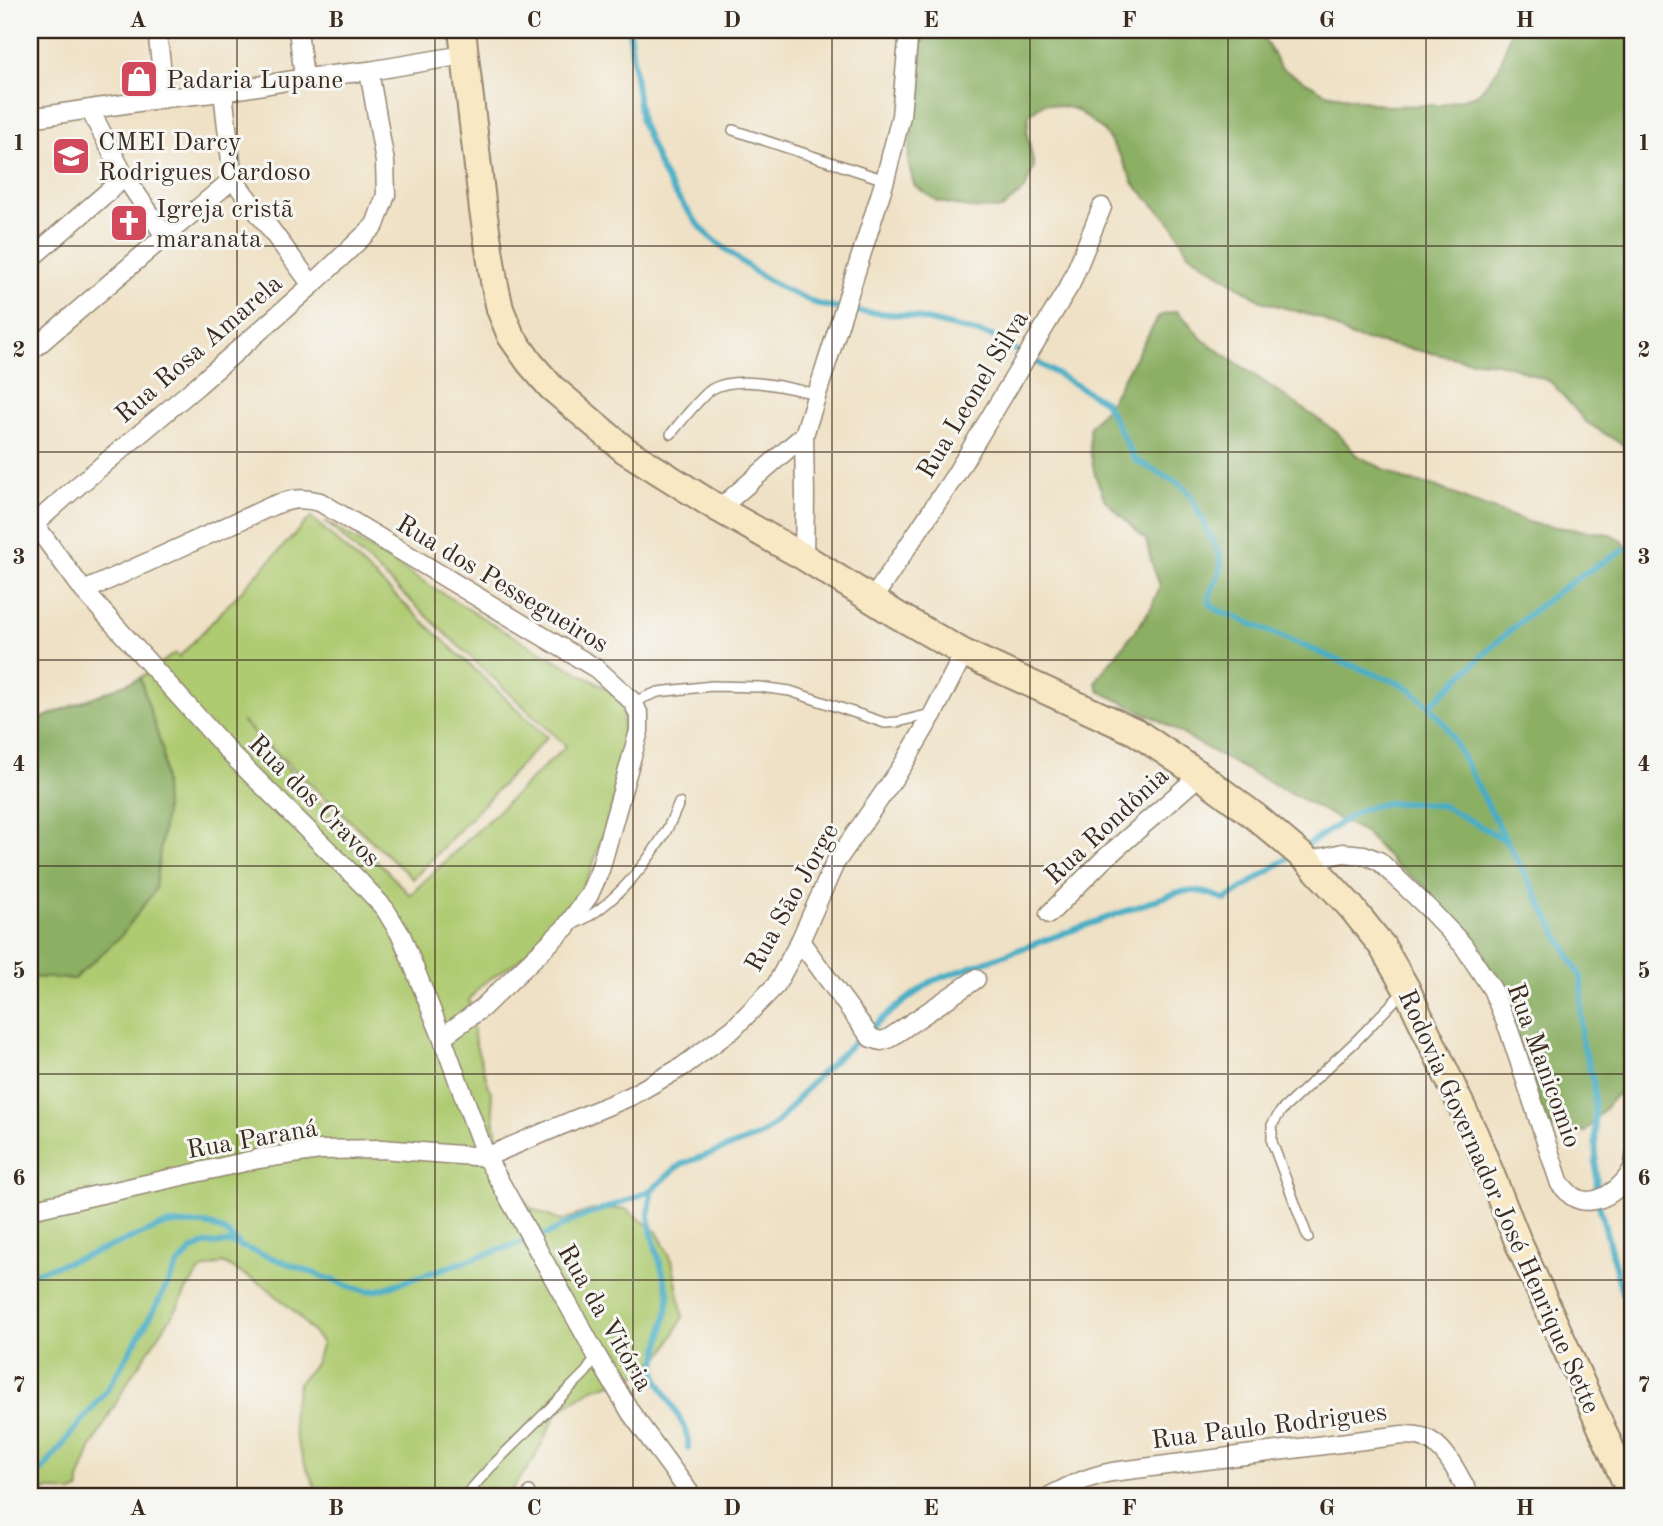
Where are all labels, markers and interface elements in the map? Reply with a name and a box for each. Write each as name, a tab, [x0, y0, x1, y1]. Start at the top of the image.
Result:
text: A	[129, 9, 147, 32]
text: B	[328, 9, 344, 32]
text: C	[526, 9, 542, 32]
text: D	[723, 9, 741, 32]
text: E	[923, 9, 939, 32]
text: F	[1121, 9, 1137, 32]
text: G	[1319, 9, 1335, 32]
text: H	[1516, 9, 1534, 32]
shop icon: Padaria Lupane	[118, 58, 160, 100]
place label: Padaria Lupane	[166, 68, 343, 94]
place label: CMEI Darcy Rodrigues Cardoso	[98, 130, 311, 186]
text: 1	[12, 132, 26, 155]
text: 1	[1637, 132, 1651, 155]
school or university icon: CMEI Darcy Rodrigues Cardoso	[50, 135, 92, 177]
place label: Igreja cristã maranata	[156, 197, 294, 253]
church icon: Igreja cristã maranata	[108, 202, 150, 244]
street label: Rua Rosa Amarela	[111, 270, 288, 429]
street label: Rua Leonel Silva	[913, 306, 1034, 484]
text: 2	[12, 339, 26, 362]
text: 2	[1637, 339, 1651, 362]
street label: Rua dos Pessegueiros	[391, 511, 612, 658]
text: 3	[12, 546, 26, 569]
text: 3	[1637, 546, 1651, 569]
street label: Rua dos Cravos	[243, 731, 384, 872]
text: 4	[12, 753, 26, 776]
text: 4	[1637, 753, 1651, 776]
street label: Rua Rondônia	[1041, 763, 1174, 890]
street label: Rua São Jorge	[741, 819, 844, 977]
text: 5	[12, 960, 26, 983]
text: 5	[1637, 960, 1651, 983]
street label: Rua Manicomio	[1501, 980, 1585, 1151]
street label: Rodovia Governador José Henrique Sette	[1393, 986, 1604, 1418]
street label: Rua Paraná	[185, 1116, 320, 1164]
text: 6	[12, 1167, 26, 1190]
text: 6	[1637, 1167, 1651, 1190]
street label: Rua da Vitória	[552, 1240, 657, 1396]
text: 7	[12, 1374, 26, 1397]
text: 7	[1637, 1374, 1651, 1397]
street label: Rua Paulo Rodrigues	[1150, 1400, 1388, 1454]
text: A	[129, 1497, 147, 1520]
text: B	[328, 1497, 344, 1520]
text: C	[526, 1497, 542, 1520]
text: D	[723, 1497, 741, 1520]
text: E	[923, 1497, 939, 1520]
text: F	[1121, 1497, 1137, 1520]
text: G	[1319, 1497, 1335, 1520]
text: H	[1516, 1497, 1534, 1520]

